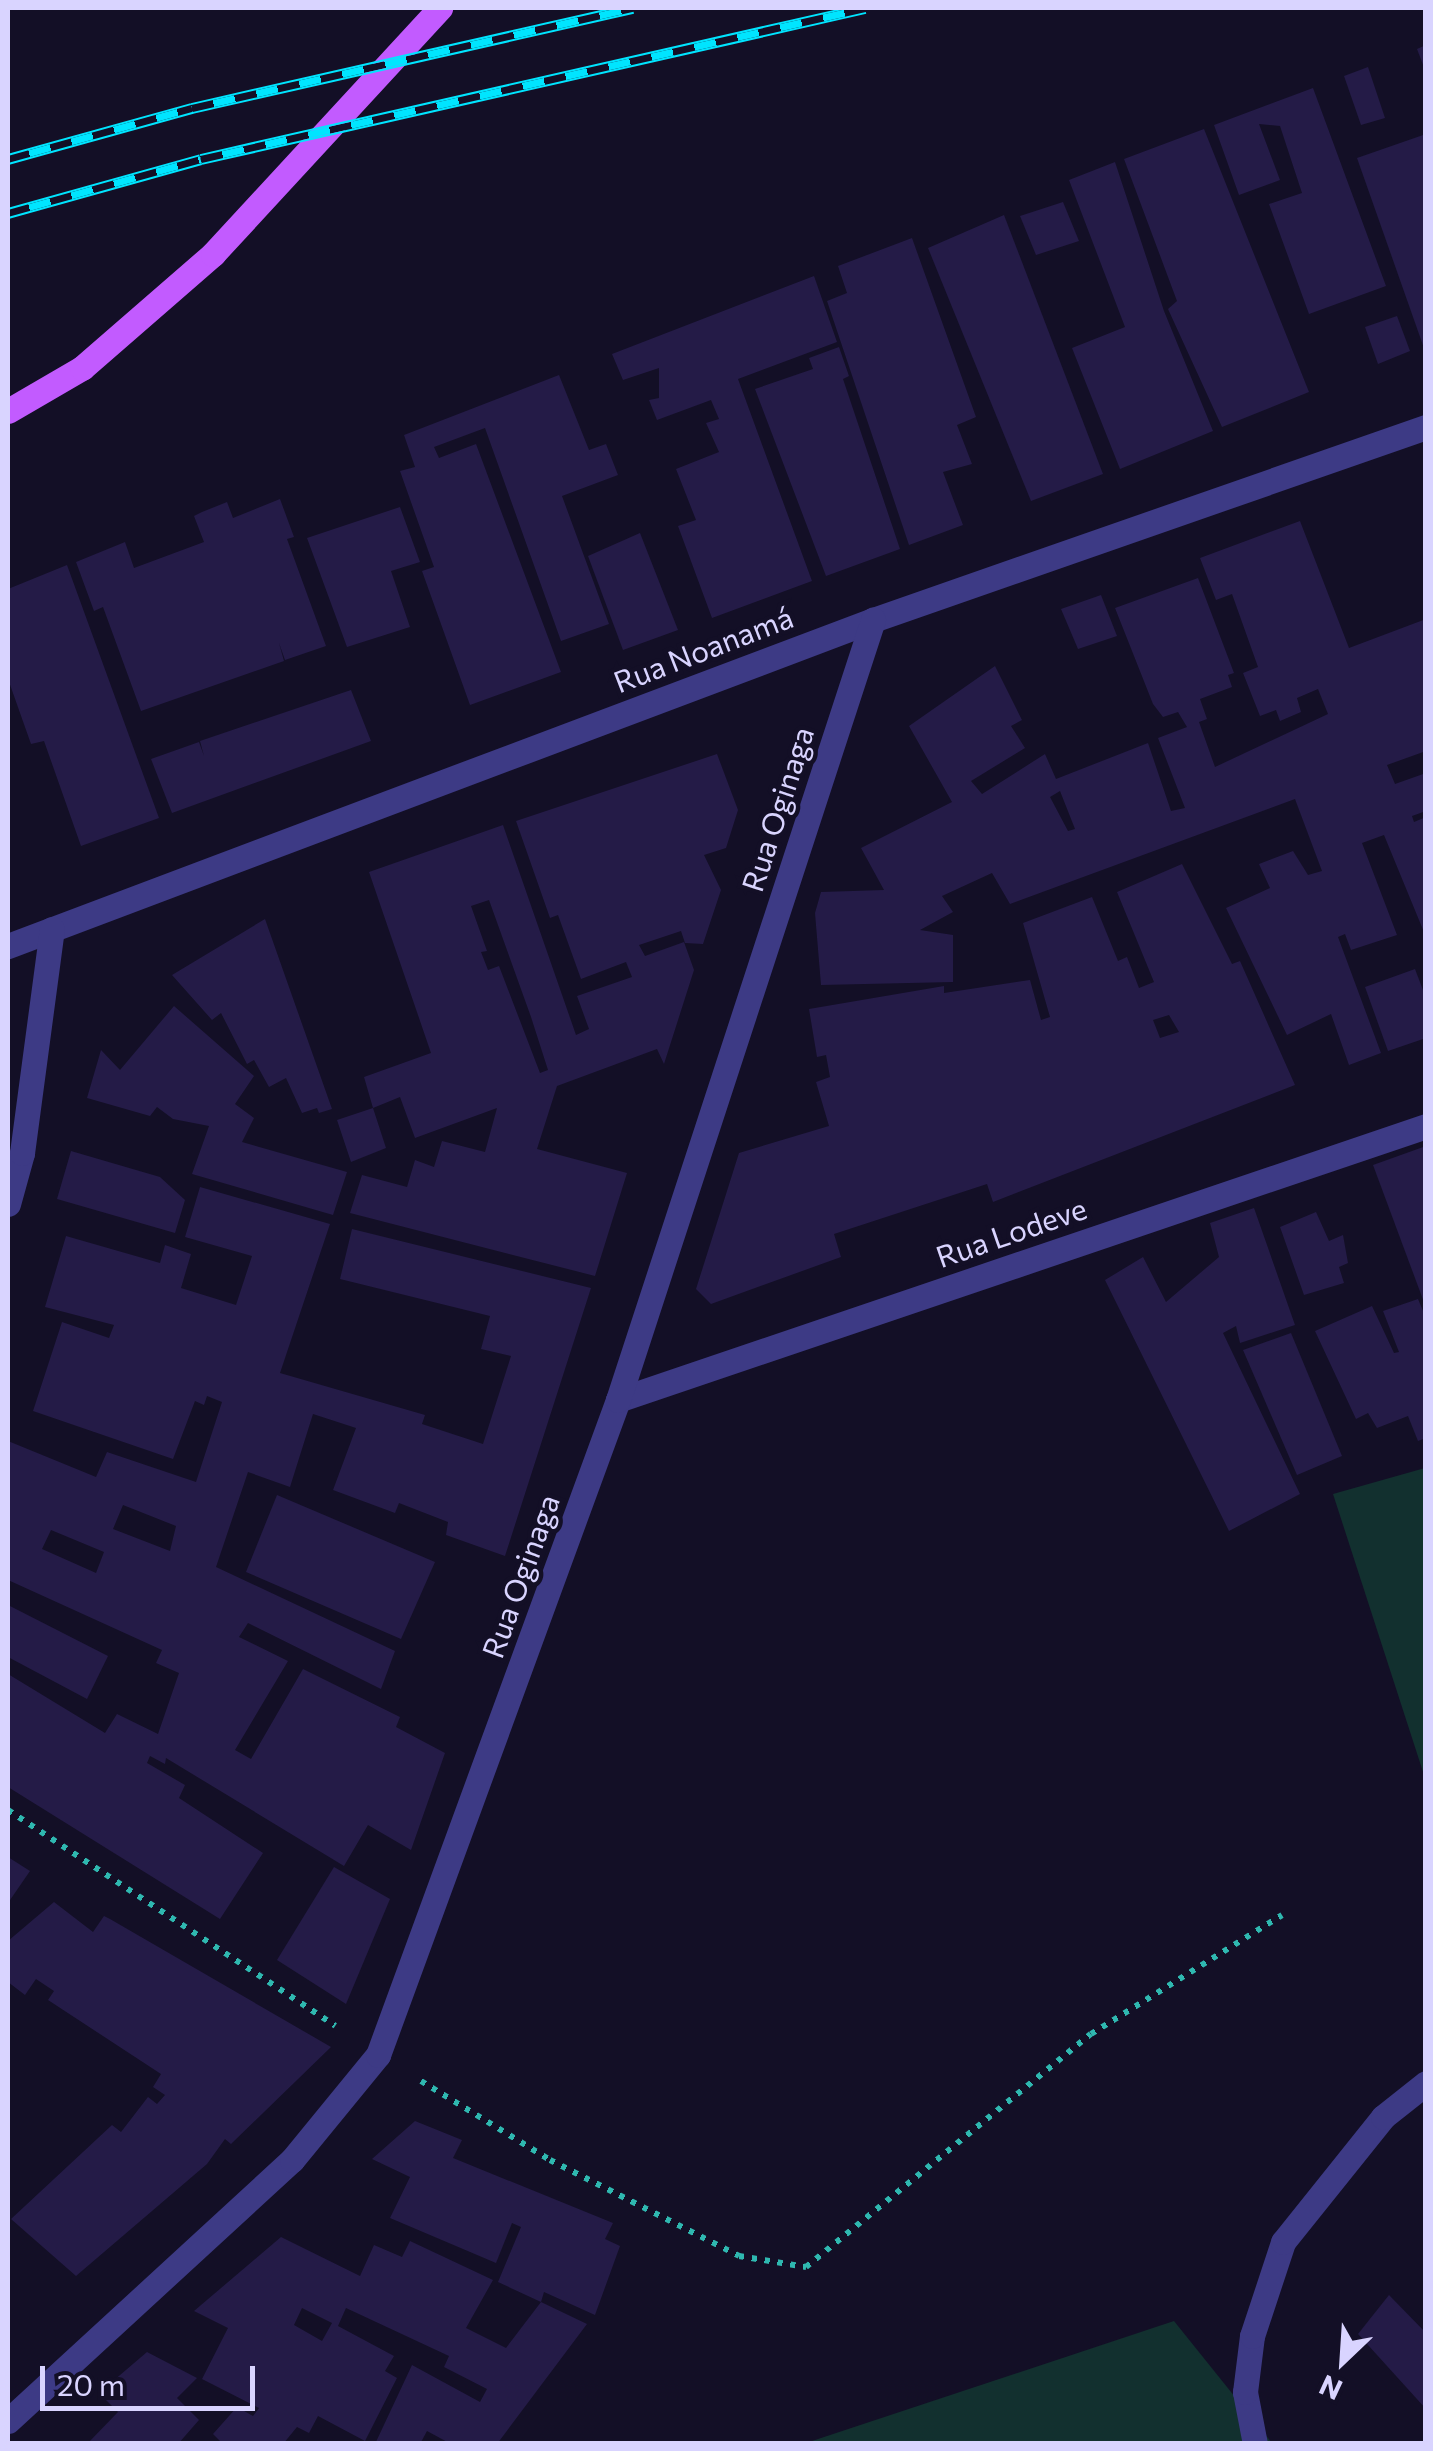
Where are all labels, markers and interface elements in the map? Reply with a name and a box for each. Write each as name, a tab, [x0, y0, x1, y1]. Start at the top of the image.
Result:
street label: Rua Noanamá	[608, 598, 798, 700]
street label: Rua Oginaga	[733, 722, 821, 896]
street label: Rua Lodeve	[931, 1189, 1091, 1275]
street label: Rua Oginaga	[474, 1489, 566, 1663]
north arrow	[1293, 2311, 1393, 2411]
scale bar	[45, 2346, 260, 2408]
text: 20 m	[57, 2365, 125, 2402]
text: N	[1314, 2368, 1347, 2408]

